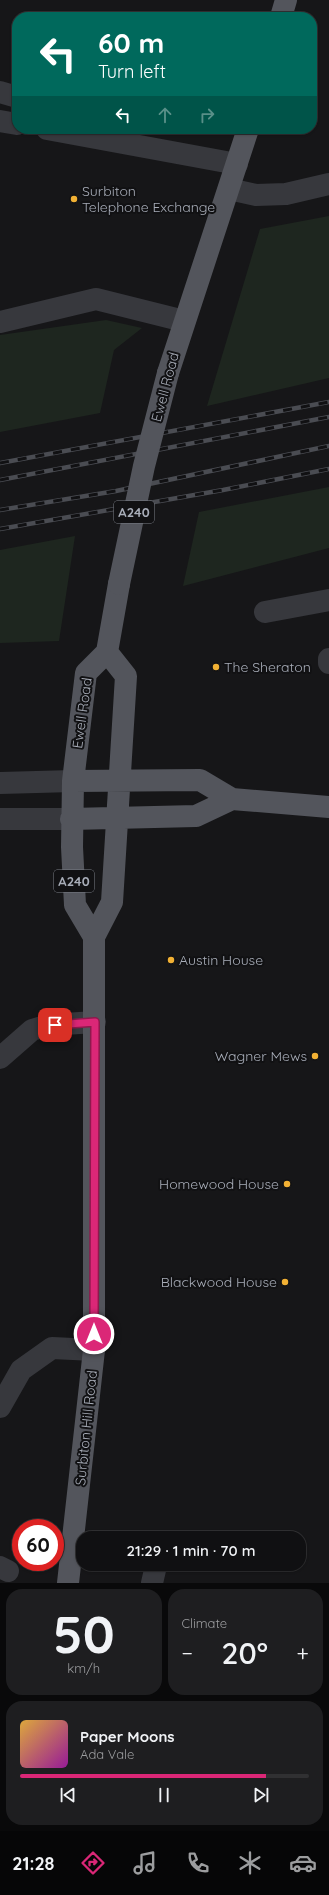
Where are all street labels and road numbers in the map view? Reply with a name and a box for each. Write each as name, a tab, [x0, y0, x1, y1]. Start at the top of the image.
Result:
street label: Ewell Road	[147, 350, 183, 424]
road number: A240	[114, 501, 154, 523]
street label: Ewell Road	[68, 676, 96, 750]
road number: A240	[54, 870, 94, 892]
street label: Surbiton Hill Road	[71, 1369, 101, 1487]

